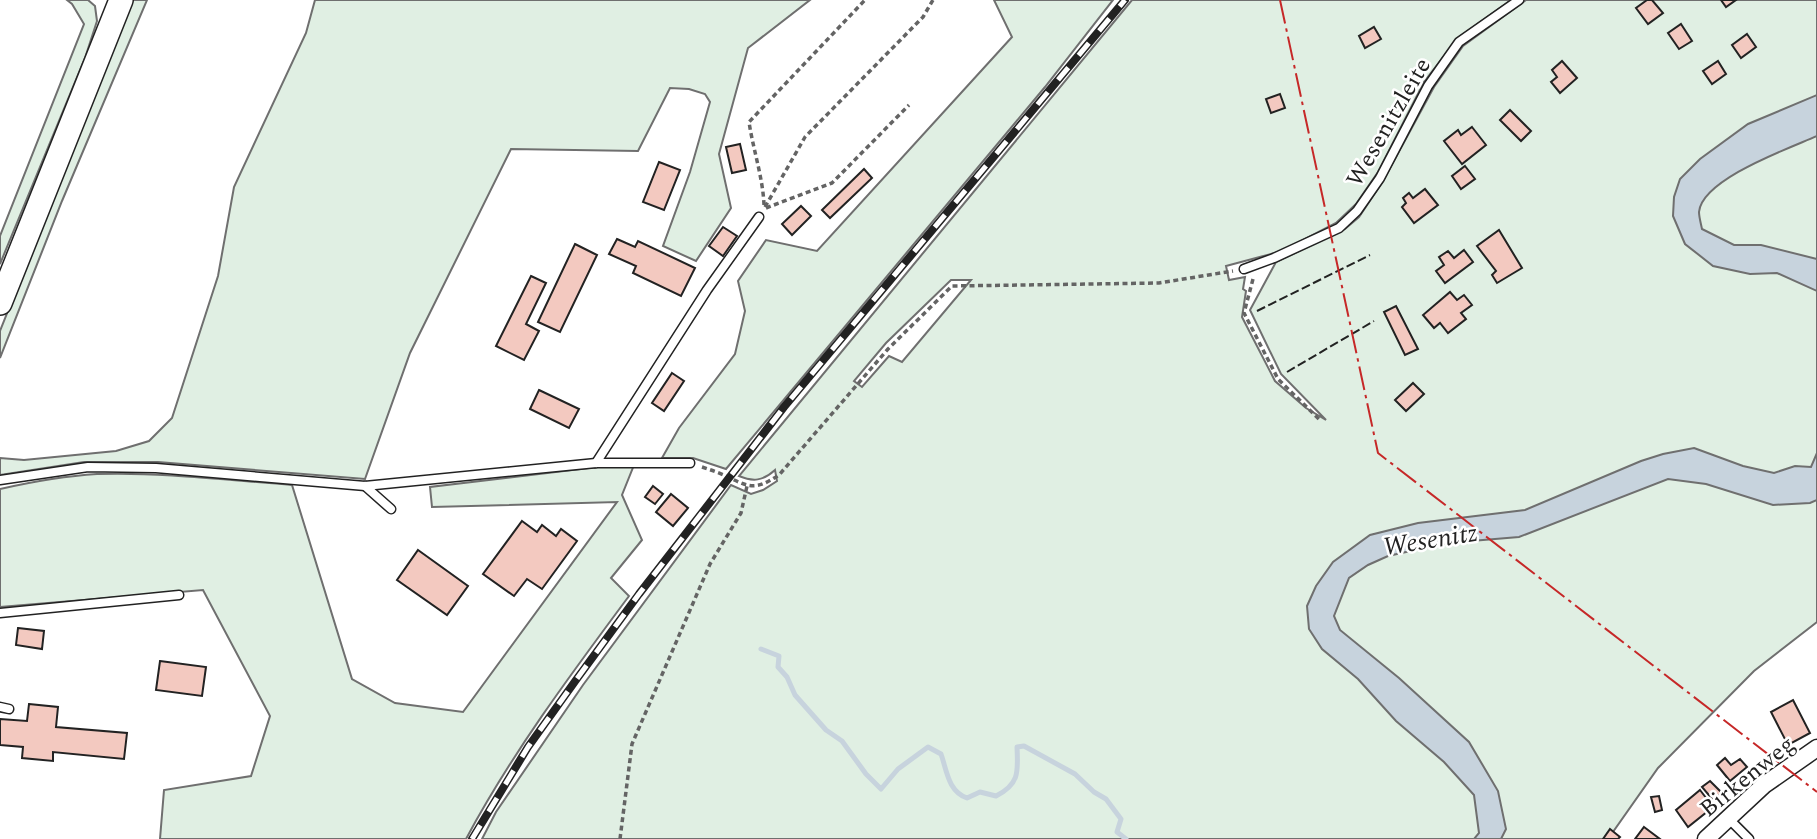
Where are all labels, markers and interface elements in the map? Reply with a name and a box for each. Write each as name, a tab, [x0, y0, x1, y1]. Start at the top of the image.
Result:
street label: Wesenitzleite	[1337, 51, 1440, 194]
water label: Wesenitz	[1380, 513, 1480, 567]
street label: Birkenweg	[1692, 727, 1803, 827]

